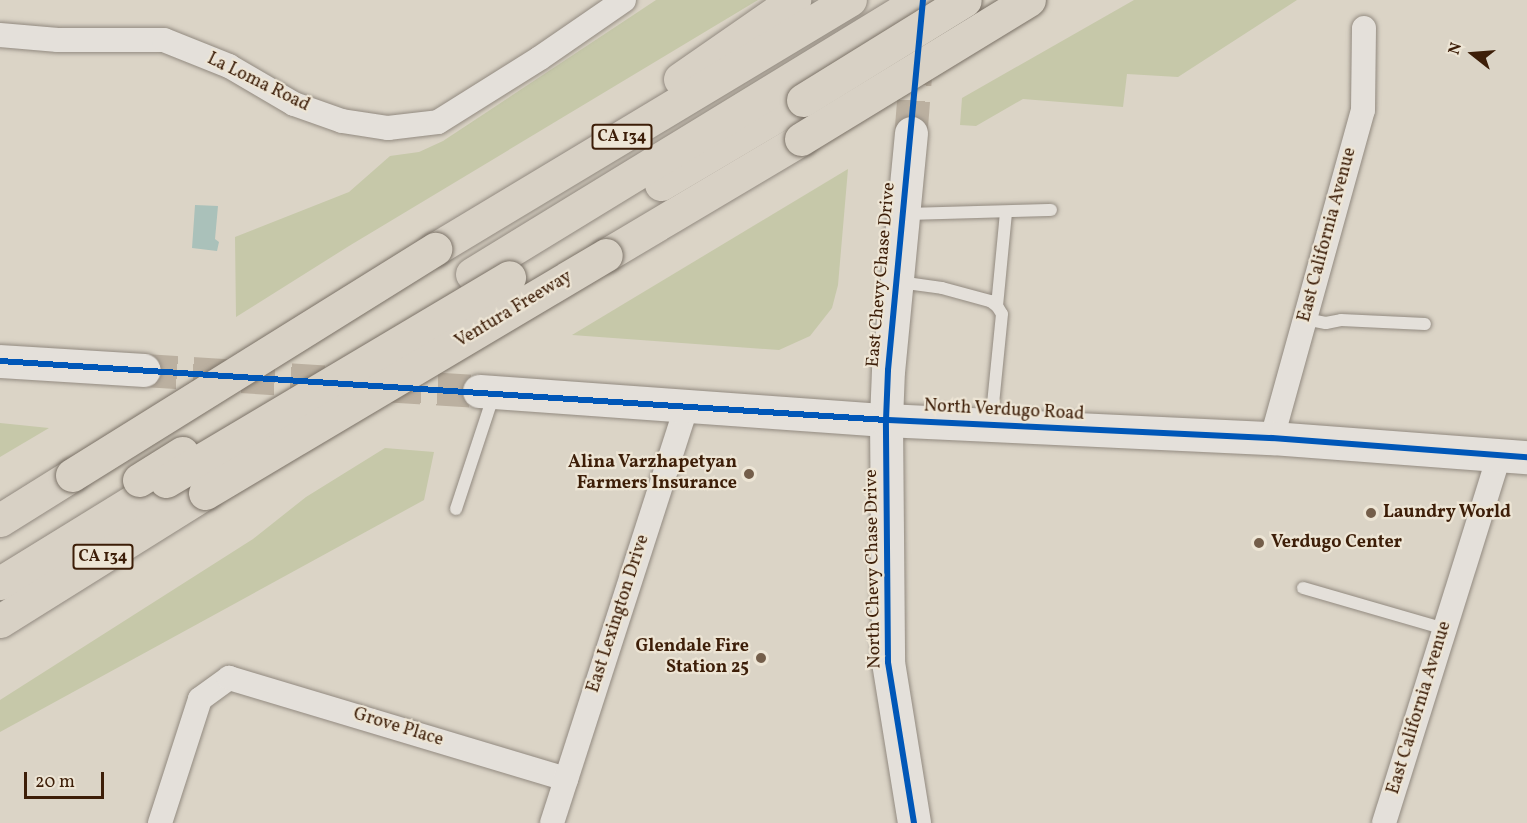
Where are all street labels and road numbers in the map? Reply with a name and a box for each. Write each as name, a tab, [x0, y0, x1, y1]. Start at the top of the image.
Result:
street label: La Loma Road	[203, 49, 313, 117]
road number: CA 134	[590, 124, 654, 150]
street label: East California Avenue	[1294, 145, 1362, 325]
street label: East Chevy Chase Drive	[863, 181, 901, 369]
street label: Ventura Freeway	[452, 267, 576, 353]
street label: North Verdugo Road	[923, 396, 1085, 426]
street label: North Chevy Chase Drive	[861, 469, 887, 669]
street label: East Lexington Drive	[583, 532, 655, 696]
road number: CA 134	[72, 544, 134, 570]
street label: East California Avenue	[1383, 619, 1457, 797]
street label: Grove Place	[350, 704, 446, 752]

